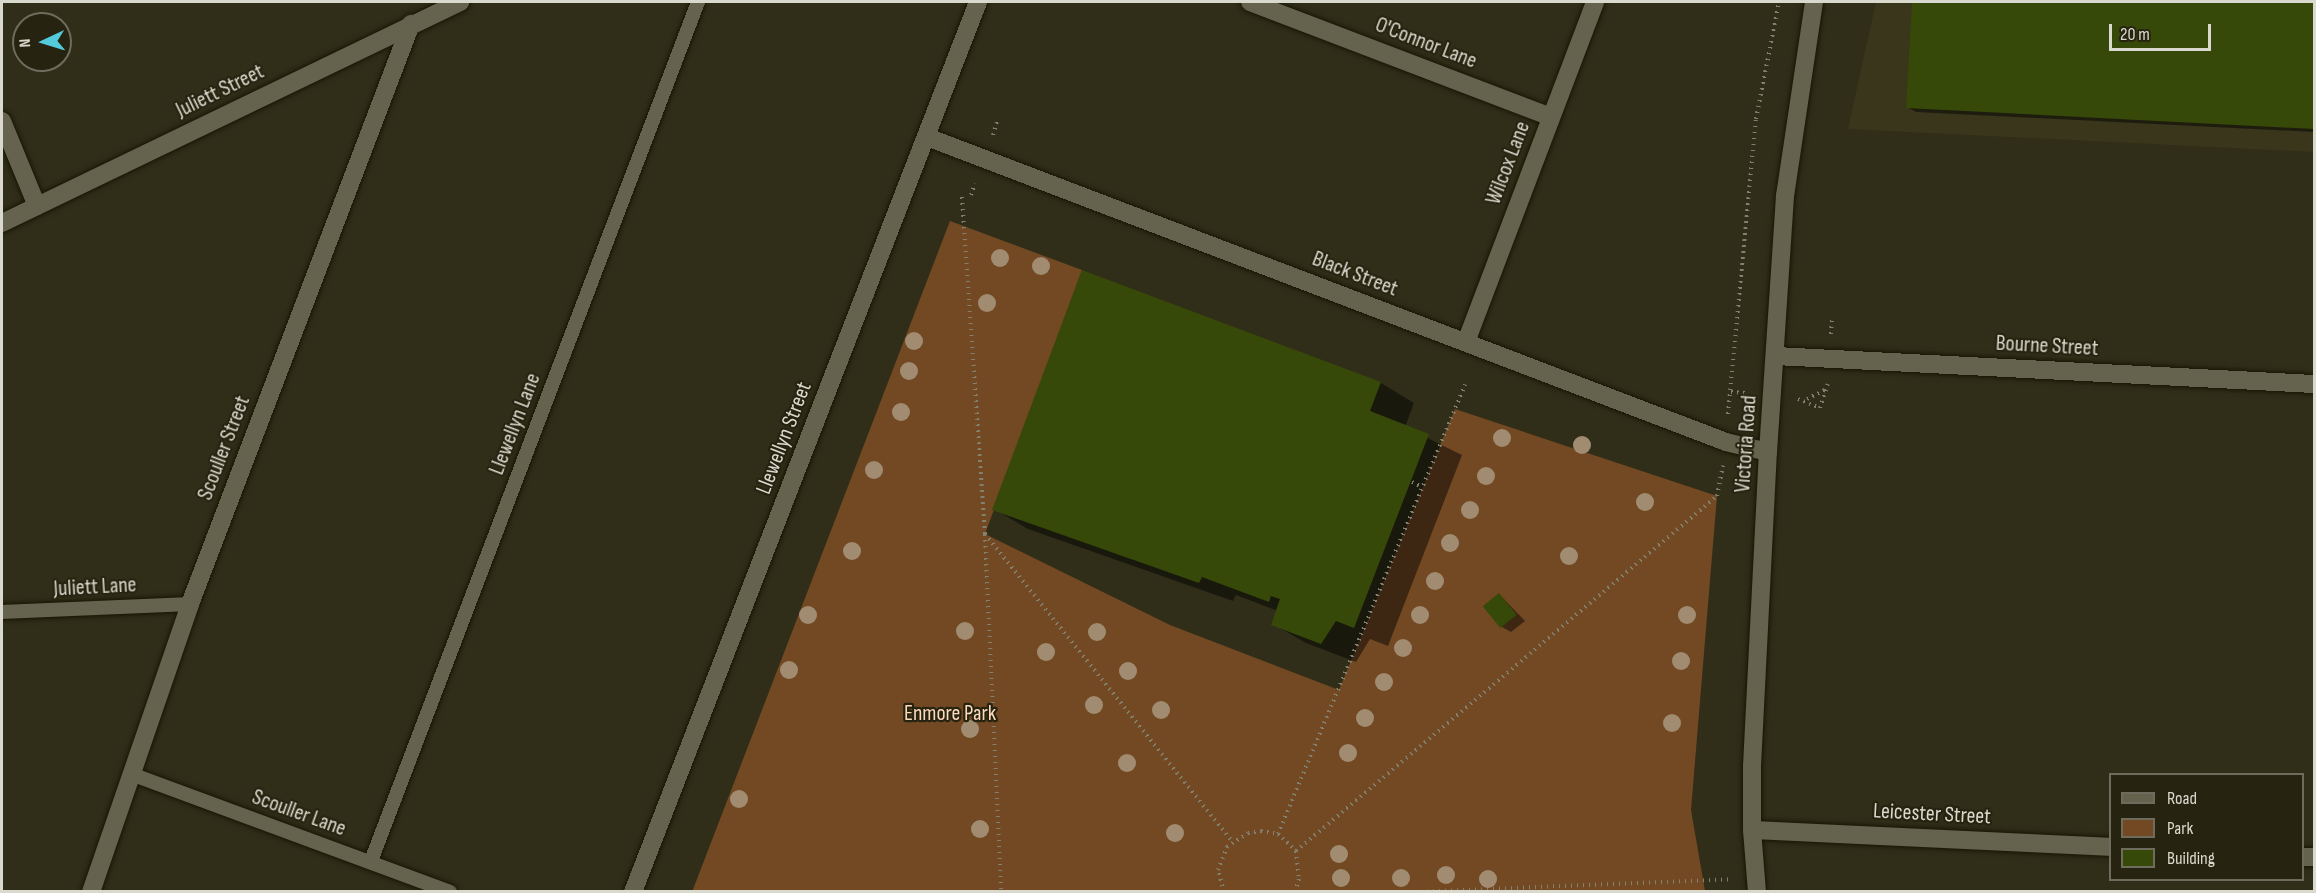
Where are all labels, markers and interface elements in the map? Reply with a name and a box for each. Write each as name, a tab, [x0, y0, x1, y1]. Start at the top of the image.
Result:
north arrow	[12, 12, 72, 72]
street label: O'Connor Lane	[1372, 12, 1480, 74]
scale bar	[2112, 12, 2214, 50]
text: 20 m	[2120, 24, 2150, 45]
text: N	[16, 38, 35, 48]
street label: Juliett Street	[172, 58, 268, 124]
street label: Wilcox Lane	[1480, 118, 1536, 208]
street label: Black Street	[1309, 246, 1401, 302]
street label: Bourne Street	[1995, 330, 2099, 362]
street label: Llewellyn Lane	[484, 370, 546, 478]
street label: Llewellyn Street	[751, 378, 817, 498]
street label: Scouller Street	[192, 392, 256, 504]
street label: Victoria Road	[1729, 395, 1763, 493]
street label: Juliett Lane	[53, 572, 137, 602]
park label: Enmore Park	[904, 701, 996, 727]
legend	[2109, 773, 2304, 881]
street label: Scouller Lane	[248, 784, 350, 842]
text: Road	[2167, 788, 2197, 809]
street label: Leicester Street	[1872, 798, 1992, 830]
text: Park	[2167, 818, 2193, 839]
text: Building	[2167, 848, 2215, 869]

